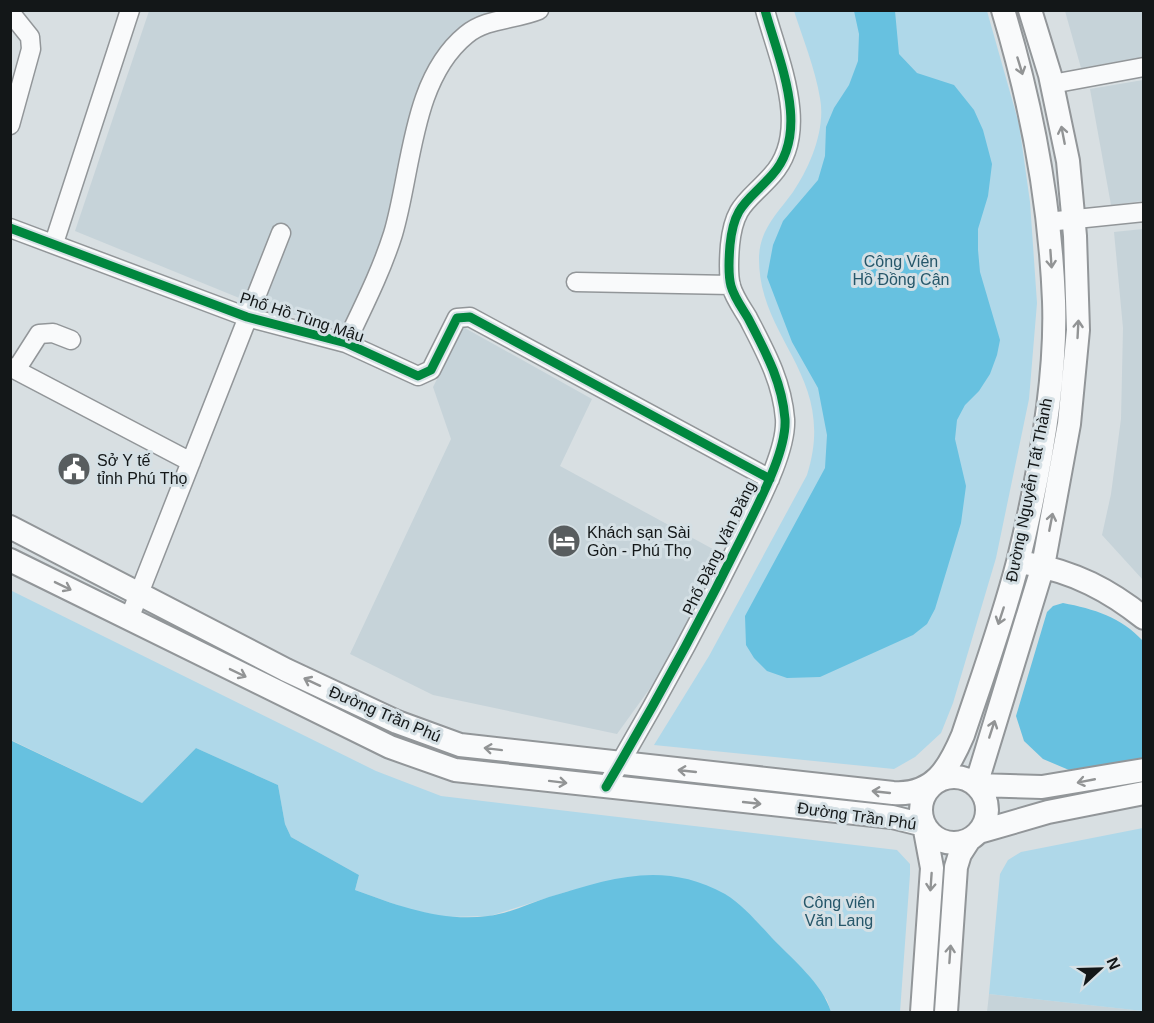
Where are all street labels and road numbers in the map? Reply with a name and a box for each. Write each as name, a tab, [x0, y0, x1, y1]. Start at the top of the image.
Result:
street label: Phố Hồ Tùng Mậu	[238, 289, 366, 345]
street label: Đường Nguyễn Tất Thành	[1002, 396, 1055, 583]
street label: Phố Đặng Văn Đăng	[679, 478, 759, 618]
street label: Đường Trần Phú	[326, 683, 444, 745]
street label: Đường Trần Phú	[796, 799, 918, 833]

